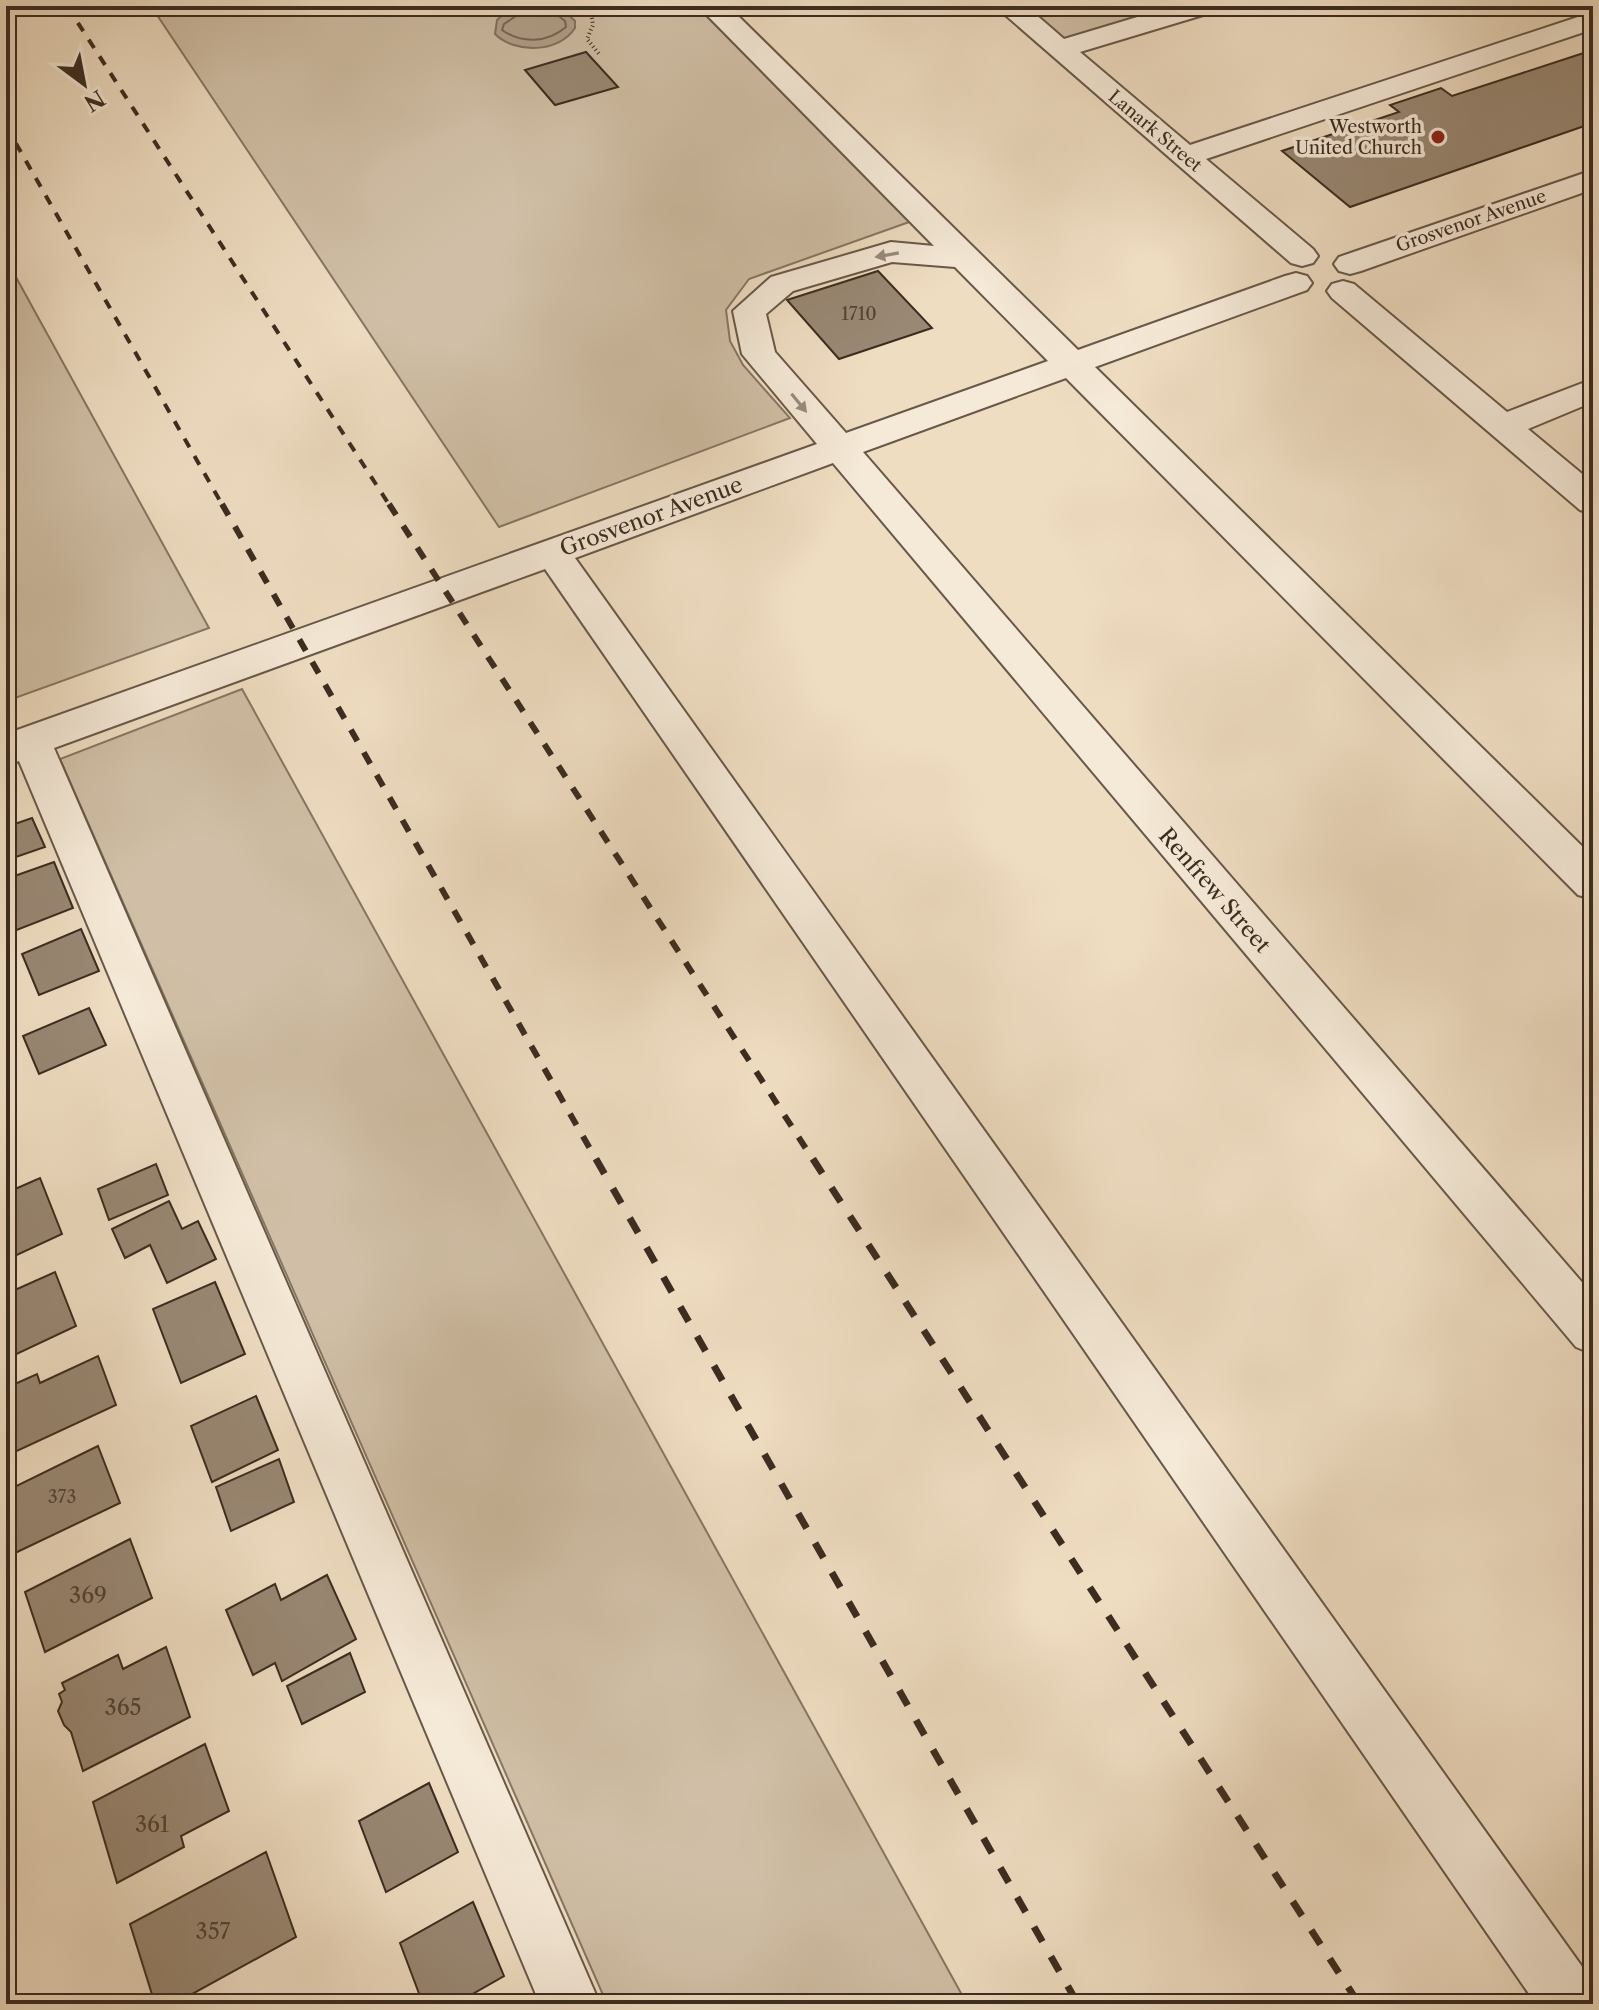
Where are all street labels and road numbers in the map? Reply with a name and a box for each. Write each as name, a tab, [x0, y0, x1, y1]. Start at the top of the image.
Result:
street label: Lanark Street	[1104, 85, 1207, 177]
street label: Grosvenor Avenue	[1393, 185, 1549, 257]
street label: Grosvenor Avenue	[556, 471, 746, 562]
street label: Renfrew Street	[1153, 822, 1276, 958]

